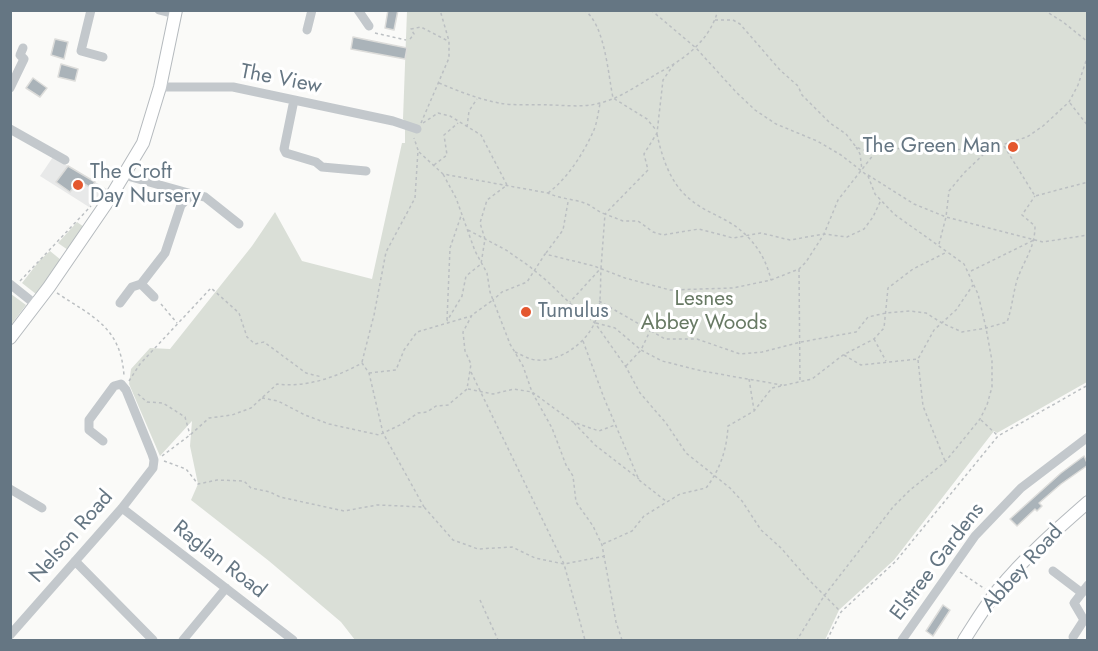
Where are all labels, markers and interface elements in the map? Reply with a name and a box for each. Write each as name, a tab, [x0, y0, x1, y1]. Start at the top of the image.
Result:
street label: The View	[238, 60, 324, 100]
place label: The Green Man	[863, 134, 1001, 160]
marker: The Green Man	[1006, 140, 1020, 154]
place label: The Croft Day Nursery	[90, 160, 201, 210]
marker: The Croft Day Nursery	[71, 178, 85, 192]
park label: Lesnes Abbey Woods	[641, 287, 767, 337]
place label: Tumulus	[538, 299, 609, 325]
marker: Tumulus	[519, 305, 533, 319]
street label: Nelson Road	[25, 486, 119, 588]
street label: Elstree Gardens	[886, 498, 990, 626]
street label: Raglan Road	[167, 516, 271, 604]
street label: Abbey Road	[977, 520, 1069, 618]

